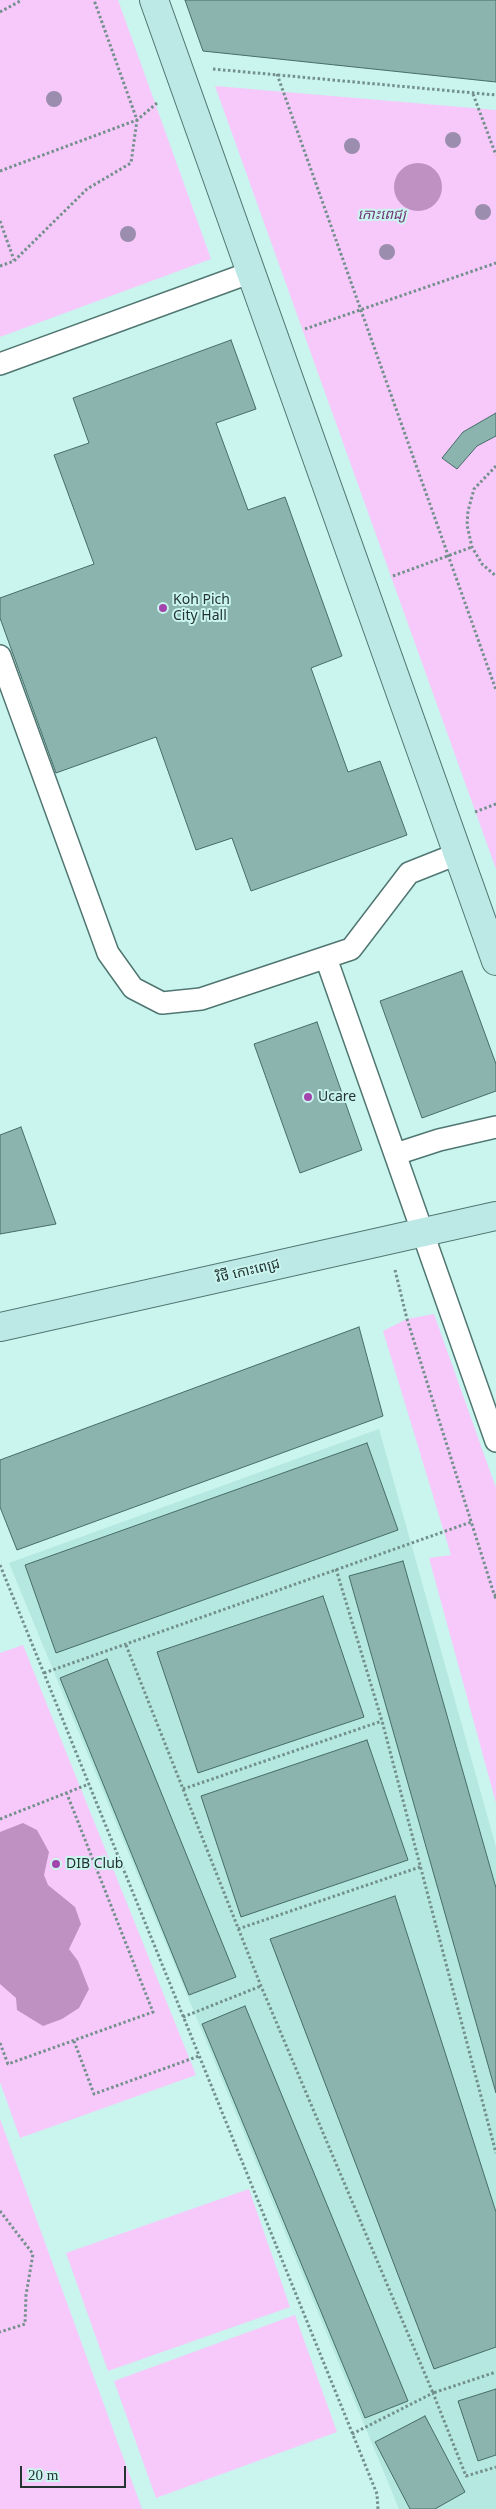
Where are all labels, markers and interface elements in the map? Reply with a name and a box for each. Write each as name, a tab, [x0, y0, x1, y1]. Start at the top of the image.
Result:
park label: កោះពេជ្យ	[358, 207, 406, 223]
place label: Koh Pich City Hall	[173, 592, 230, 624]
marker: Koh Pich City Hall	[157, 602, 169, 614]
place label: Ucare	[318, 1089, 356, 1105]
marker: Ucare	[302, 1091, 314, 1103]
street label: វិថី កោះពេជ្រ	[214, 1255, 282, 1287]
place label: DIB Club	[66, 1856, 123, 1872]
marker: DIB Club	[50, 1858, 62, 1870]
scale bar	[22, 2456, 129, 2488]
text: 20 m	[28, 2467, 58, 2483]

